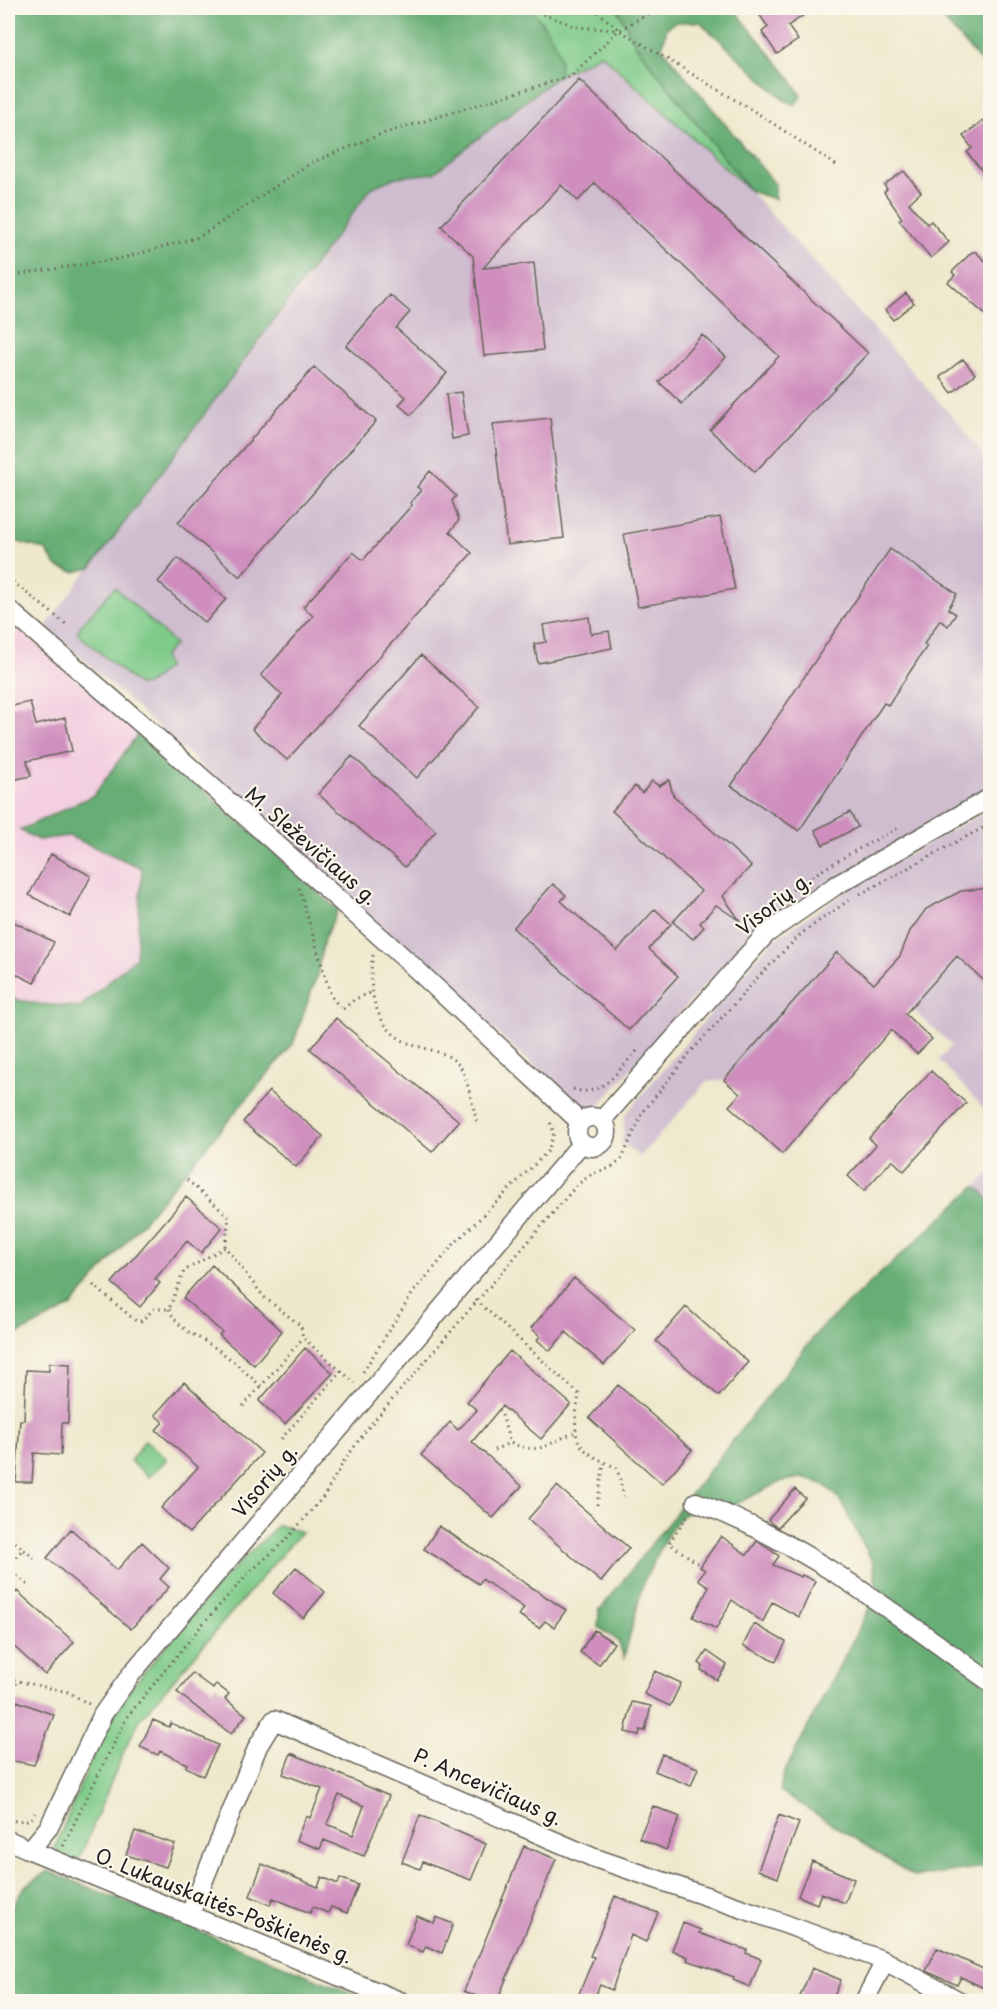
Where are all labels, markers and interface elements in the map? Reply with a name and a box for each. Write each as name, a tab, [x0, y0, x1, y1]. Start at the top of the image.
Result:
street label: M. Sleževičiaus g.	[239, 779, 385, 912]
street label: Visorių g.	[729, 864, 817, 942]
street label: Visorių g.	[224, 1437, 304, 1524]
street label: P. Ancevičiaus g.	[409, 1740, 568, 1832]
street label: O. Lukauskaitės-Poškienės g.	[91, 1840, 358, 1971]

